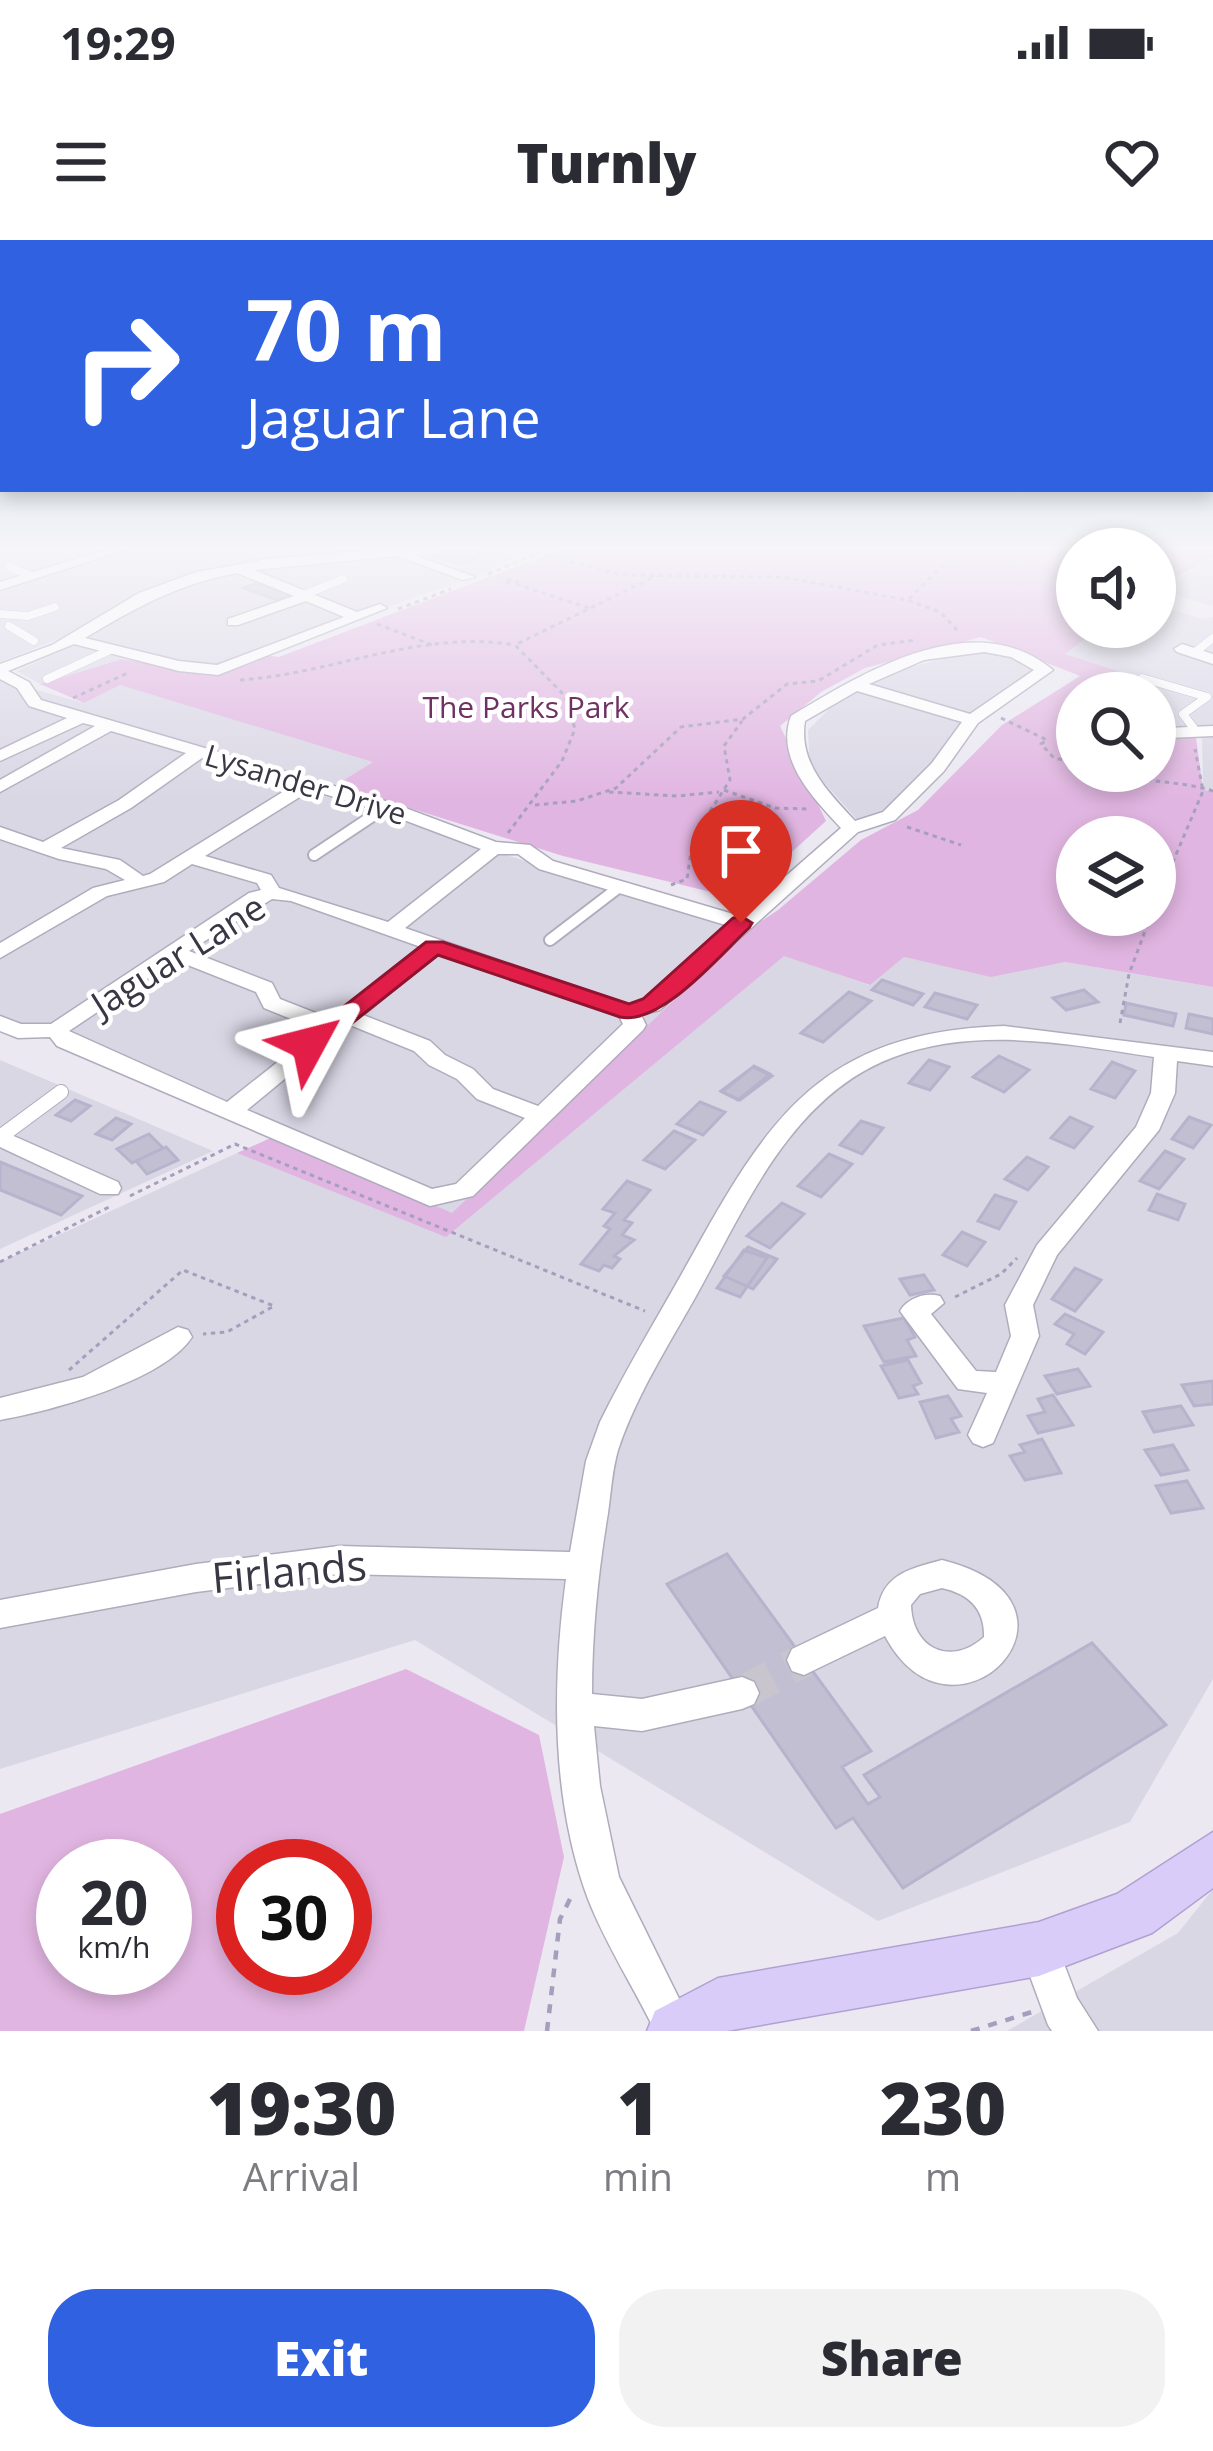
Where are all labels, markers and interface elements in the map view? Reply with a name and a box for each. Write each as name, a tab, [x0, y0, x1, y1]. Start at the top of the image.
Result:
text: 19:29	[60, 12, 176, 73]
text: Turnly	[517, 125, 696, 199]
icon: menu	[48, 129, 114, 195]
icon: heart	[1099, 129, 1165, 195]
text: 70 m	[246, 271, 446, 386]
icon: right	[48, 288, 204, 444]
text: Jaguar Lane	[246, 380, 541, 454]
map controls	[1056, 528, 1176, 936]
button: sound	[1056, 528, 1176, 648]
button: search	[1056, 672, 1176, 792]
park label: The Parks Park	[422, 686, 630, 727]
street label: Lysander Drive	[200, 734, 412, 834]
pin	[690, 800, 792, 923]
button: layers	[1056, 816, 1176, 936]
icon: arrive	[708, 818, 774, 884]
street label: Jaguar Lane	[79, 882, 274, 1029]
position arrow	[246, 981, 372, 1107]
street label: Firlands	[209, 1535, 369, 1605]
speed limit sign: 30	[216, 1839, 372, 1995]
text: 20	[80, 1861, 148, 1943]
text: km/h	[78, 1926, 150, 1967]
text: 19:30	[207, 2058, 396, 2156]
text: 1	[617, 2058, 659, 2156]
text: 230	[880, 2058, 1006, 2156]
text: Arrival	[243, 2149, 360, 2202]
text: min	[603, 2149, 673, 2202]
text: m	[925, 2149, 961, 2202]
button: Exit	[48, 2289, 595, 2427]
button: Share	[619, 2289, 1165, 2427]

